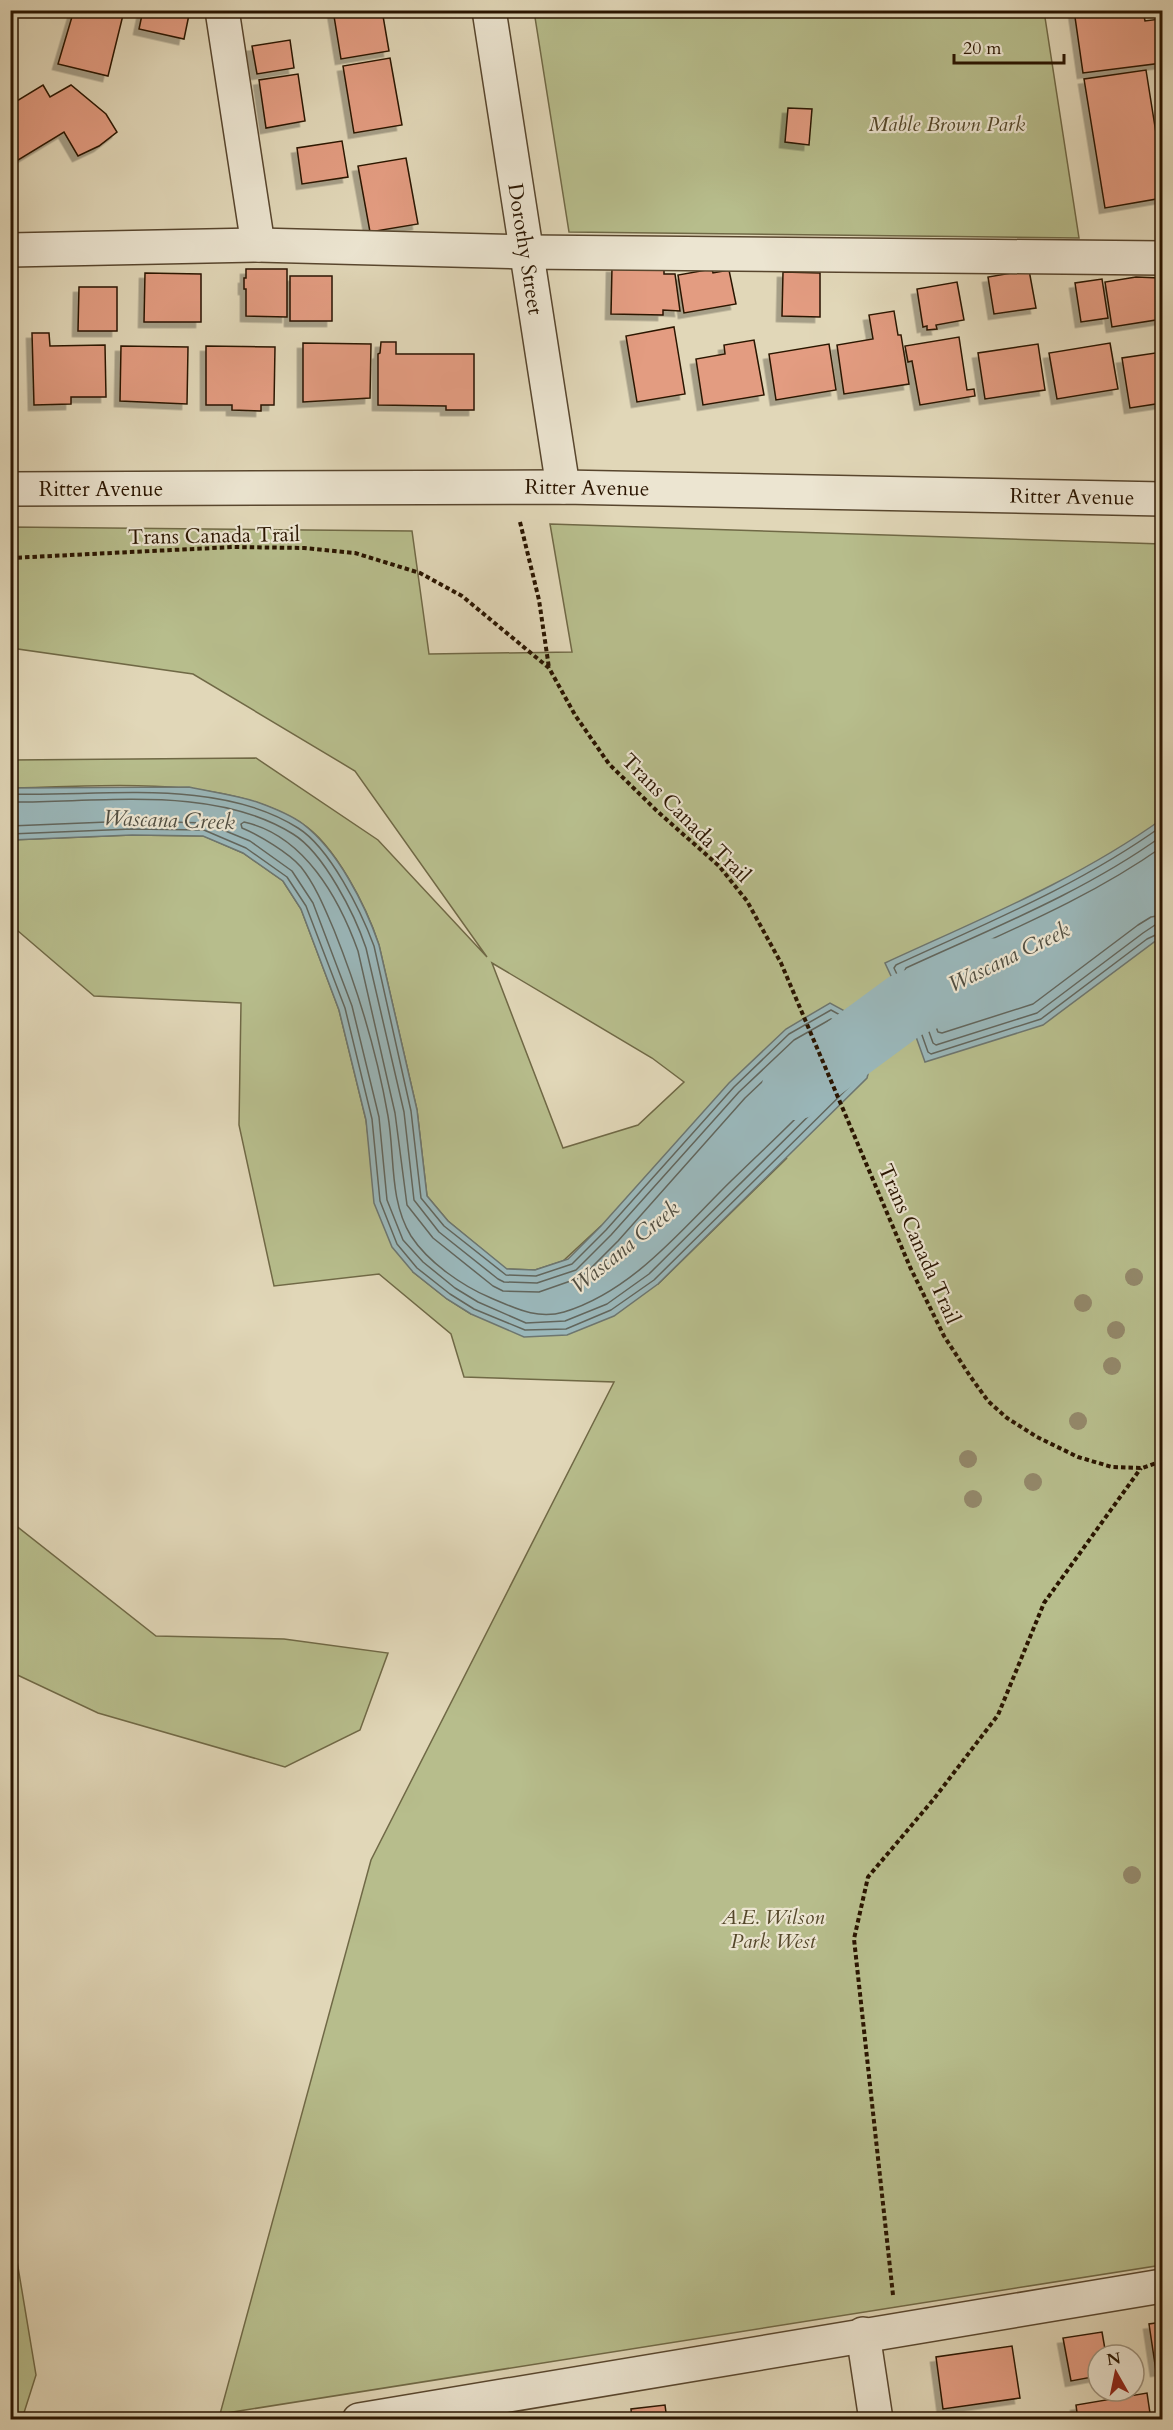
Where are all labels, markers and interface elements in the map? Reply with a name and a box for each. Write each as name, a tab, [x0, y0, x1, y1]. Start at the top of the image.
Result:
scale bar	[954, 27, 1064, 65]
text: 20 m	[963, 36, 1002, 61]
park label: Mable Brown Park	[869, 110, 1026, 139]
street label: Dorothy Street	[500, 181, 550, 317]
street label: Ritter Avenue	[524, 472, 650, 504]
street label: Ritter Avenue	[39, 475, 163, 504]
street label: Ritter Avenue	[1009, 481, 1135, 513]
street label: Trans Canada Trail	[128, 520, 300, 552]
street label: Trans Canada Trail	[615, 747, 757, 889]
water label: Wascana Creek	[103, 803, 235, 837]
water label: Wascana Creek	[943, 915, 1075, 999]
street label: Trans Canada Trail	[871, 1159, 967, 1329]
water label: Wascana Creek	[564, 1194, 686, 1300]
park label: A.E. Wilson Park West	[721, 1903, 825, 1956]
north arrow	[1086, 2343, 1146, 2403]
text: N	[1105, 2347, 1122, 2371]

